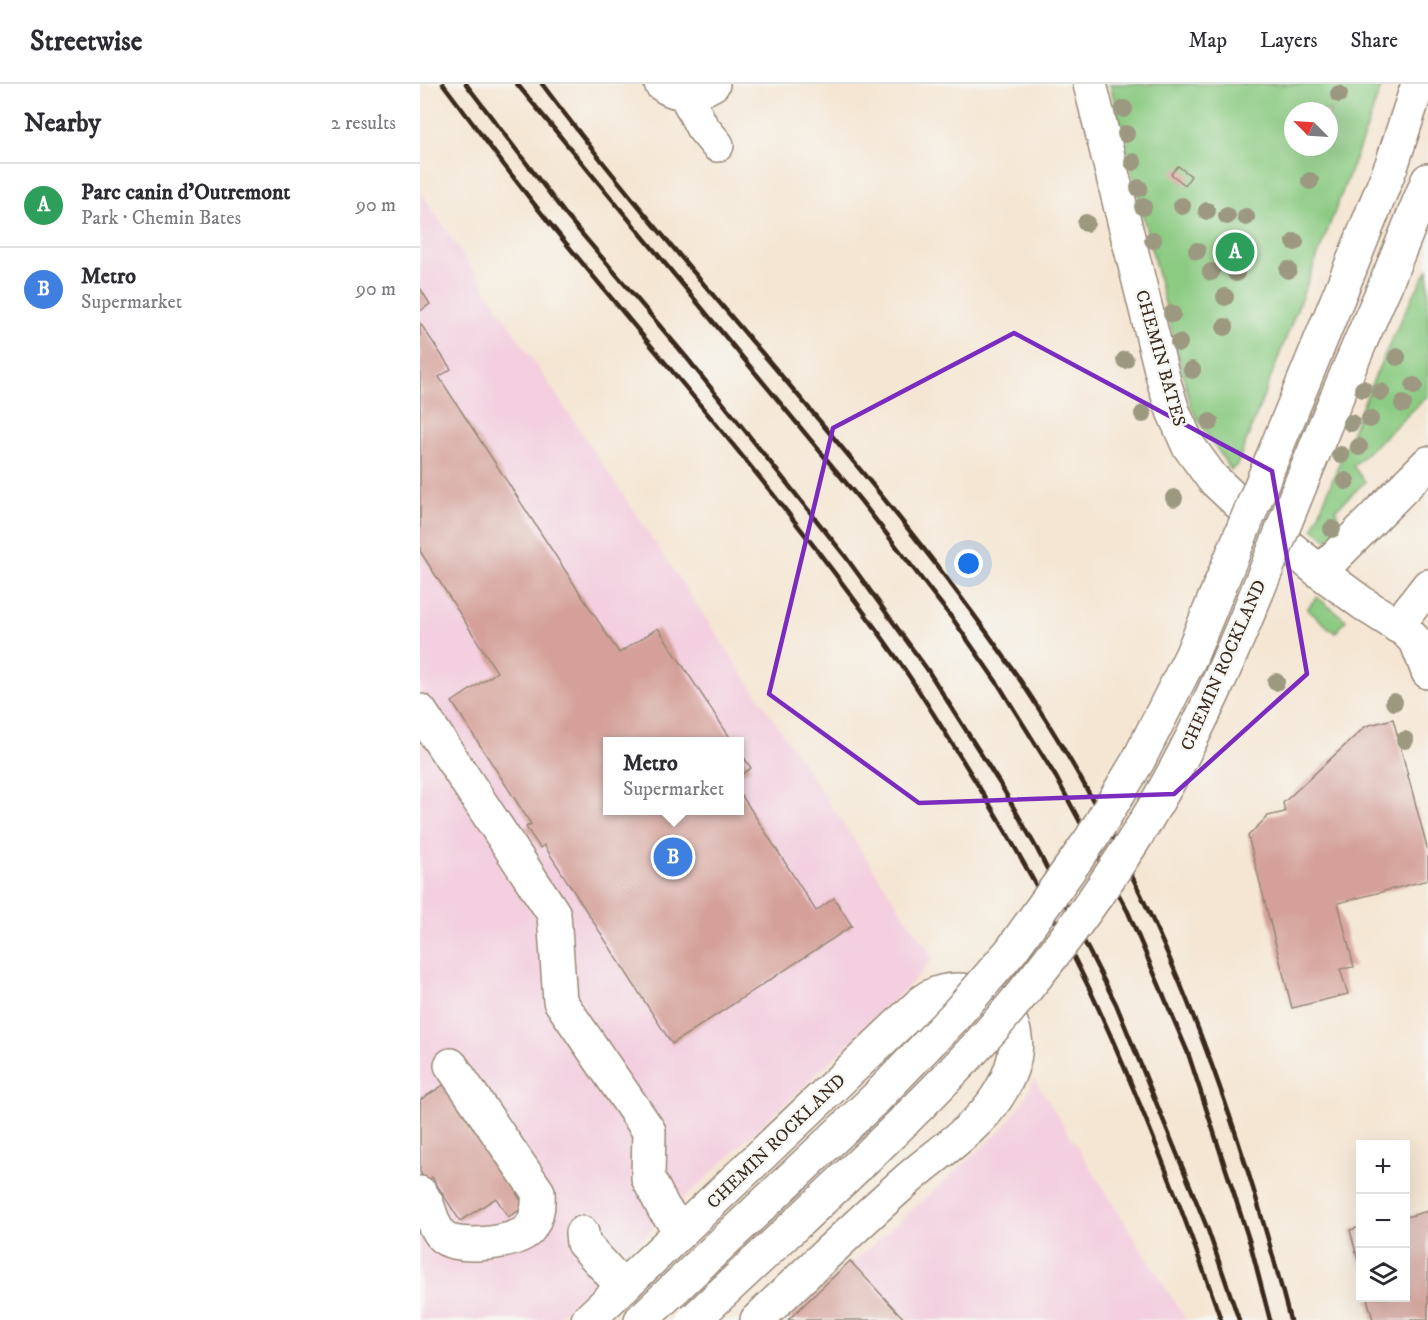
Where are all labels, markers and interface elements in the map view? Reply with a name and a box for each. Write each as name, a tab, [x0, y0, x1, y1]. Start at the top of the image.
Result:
text: Streetwise	[30, 24, 142, 59]
text: Map	[1188, 28, 1227, 54]
text: Layers	[1260, 28, 1318, 54]
text: Share	[1351, 28, 1398, 54]
north arrow	[1284, 102, 1338, 156]
text: Nearby	[24, 107, 101, 140]
text: 2 results	[331, 111, 396, 136]
text: Parc canin d'Outremont	[81, 179, 290, 206]
text: A	[37, 193, 50, 218]
text: 90 m	[356, 193, 396, 218]
text: Park · Chemin Bates	[81, 206, 241, 231]
pin: A	[1216, 230, 1254, 274]
text: Metro	[81, 263, 136, 290]
text: B	[37, 277, 50, 302]
text: 90 m	[356, 277, 396, 302]
street label: CHEMIN BATES	[1130, 288, 1190, 429]
text: Supermarket	[81, 290, 182, 315]
your location	[954, 549, 983, 578]
street label: CHEMIN ROCKLAND	[1176, 577, 1271, 754]
popup	[603, 737, 744, 815]
text: Metro	[623, 750, 678, 777]
text: Supermarket	[623, 777, 724, 802]
pin: B	[654, 834, 692, 880]
street label: CHEMIN ROCKLAND	[703, 1070, 851, 1214]
map controls	[1356, 1140, 1410, 1302]
button: +	[1356, 1140, 1410, 1194]
button: −	[1356, 1194, 1410, 1248]
button: layers	[1356, 1248, 1410, 1302]

